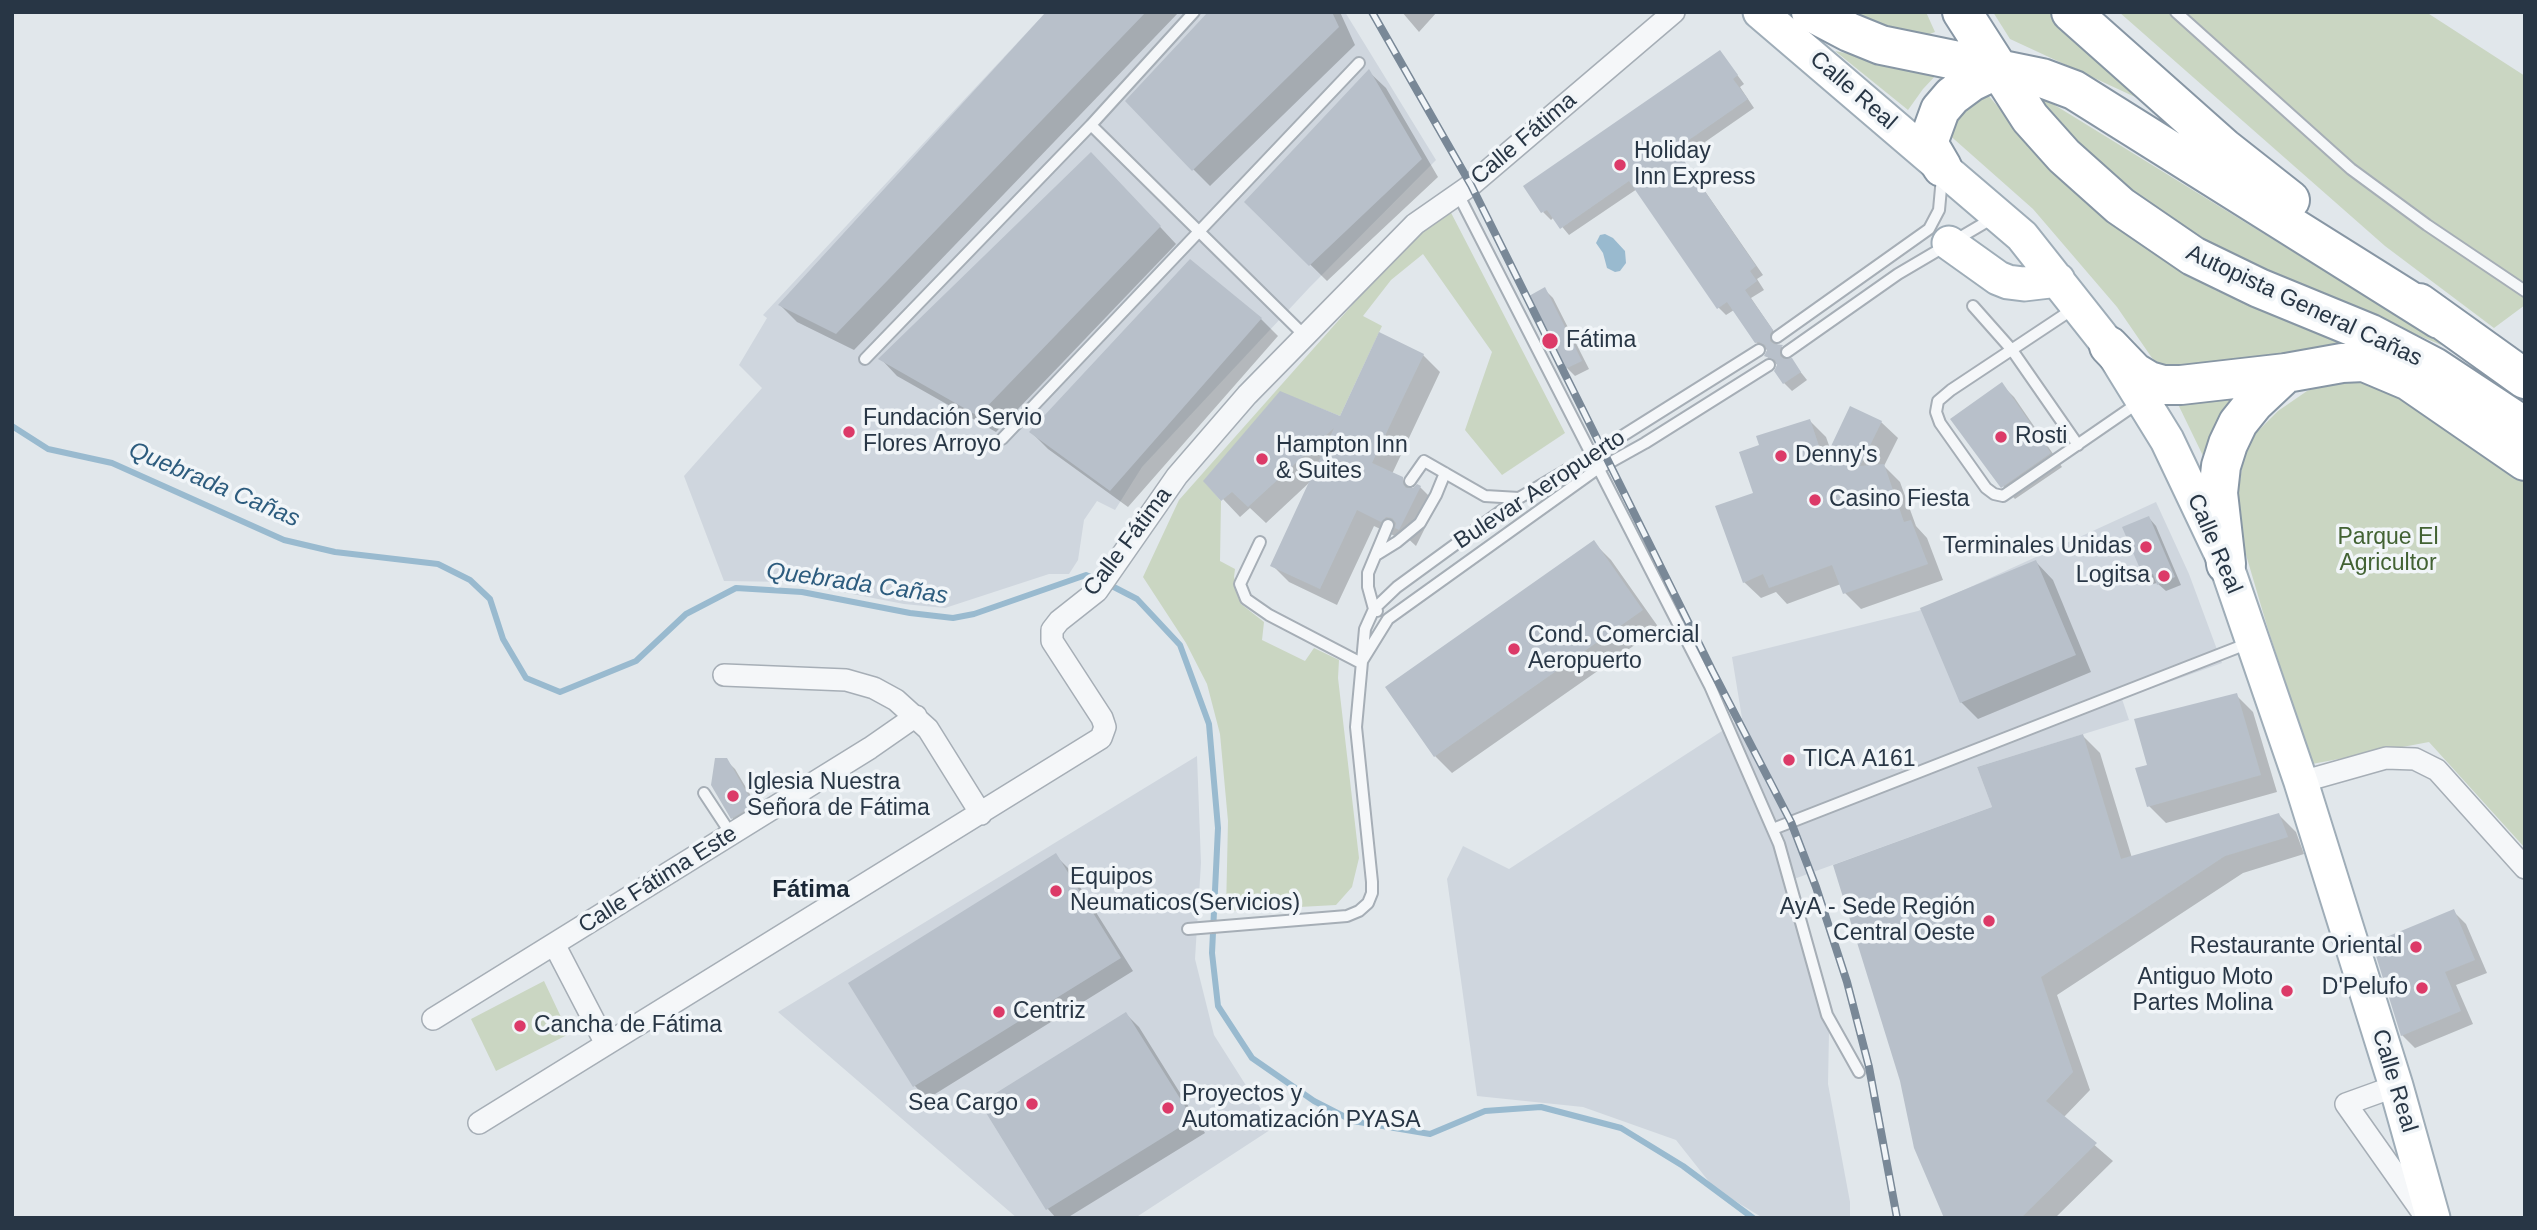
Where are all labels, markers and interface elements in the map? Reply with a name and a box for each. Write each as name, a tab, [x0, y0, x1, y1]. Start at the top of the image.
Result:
street label: Calle Real	[1804, 46, 1902, 136]
street label: Calle Fátima	[1466, 87, 1582, 191]
place label: Holiday Inn Express	[1634, 138, 1755, 192]
marker: Holiday Inn Express	[1612, 157, 1628, 173]
street label: Autopista General Cañas	[2182, 239, 2426, 373]
place label: Fátima	[1566, 327, 1636, 355]
marker: Fátima	[1540, 331, 1560, 351]
place label: Fundación Servio Flores Arroyo	[863, 405, 1042, 459]
place label: Rosti	[2015, 423, 2067, 451]
marker: Fundación Servio Flores Arroyo	[841, 424, 857, 440]
street label: Bulevar Aeropuerto	[1449, 424, 1631, 556]
marker: Rosti	[1993, 429, 2009, 445]
place label: Hampton Inn & Suites	[1276, 432, 1408, 486]
water label: Quebrada Cañas	[124, 436, 304, 534]
place label: Denny's	[1795, 442, 1877, 470]
marker: Denny's	[1773, 448, 1789, 464]
marker: Hampton Inn & Suites	[1254, 451, 1270, 467]
street label: Calle Fátima	[1078, 482, 1178, 602]
place label: Casino Fiesta	[1829, 486, 1970, 514]
street label: Calle Real	[2181, 490, 2247, 598]
marker: Casino Fiesta	[1807, 492, 1823, 508]
park label: Parque El Agricultor	[2337, 524, 2439, 578]
place label: Terminales Unidas	[1943, 533, 2132, 561]
marker: Terminales Unidas	[2138, 539, 2154, 555]
water label: Quebrada Cañas	[764, 557, 950, 611]
place label: Logitsa	[2076, 562, 2150, 590]
marker: Logitsa	[2156, 568, 2172, 584]
place label: Cond. Comercial Aeropuerto	[1528, 622, 1699, 676]
marker: Cond. Comercial Aeropuerto	[1506, 641, 1522, 657]
place label: TICA A161	[1803, 746, 1915, 774]
marker: TICA A161	[1781, 752, 1797, 768]
place label: Iglesia Nuestra Señora de Fátima	[747, 769, 930, 823]
marker: Iglesia Nuestra Señora de Fátima	[725, 788, 741, 804]
street label: Calle Fátima Este	[574, 820, 742, 940]
place label: Equipos Neumaticos(Servicios)	[1070, 864, 1300, 918]
district label: Fátima	[772, 876, 850, 904]
marker: Equipos Neumaticos(Servicios)	[1048, 883, 1064, 899]
place label: AyA - Sede Región Central Oeste	[1780, 894, 1975, 948]
marker: AyA - Sede Región Central Oeste	[1981, 913, 1997, 929]
place label: Restaurante Oriental	[2190, 933, 2402, 961]
marker: Restaurante Oriental	[2408, 939, 2424, 955]
place label: Antiguo Moto Partes Molina	[2132, 964, 2273, 1018]
place label: D'Pelufo	[2322, 974, 2408, 1002]
marker: D'Pelufo	[2414, 980, 2430, 996]
marker: Antiguo Moto Partes Molina	[2279, 983, 2295, 999]
place label: Centriz	[1013, 998, 1086, 1026]
marker: Centriz	[991, 1004, 1007, 1020]
place label: Cancha de Fátima	[534, 1012, 722, 1040]
marker: Cancha de Fátima	[512, 1018, 528, 1034]
street label: Calle Real	[2365, 1026, 2423, 1136]
place label: Proyectos y Automatización PYASA	[1182, 1081, 1421, 1135]
place label: Sea Cargo	[908, 1090, 1018, 1118]
marker: Sea Cargo	[1024, 1096, 1040, 1112]
marker: Proyectos y Automatización PYASA	[1160, 1100, 1176, 1116]

